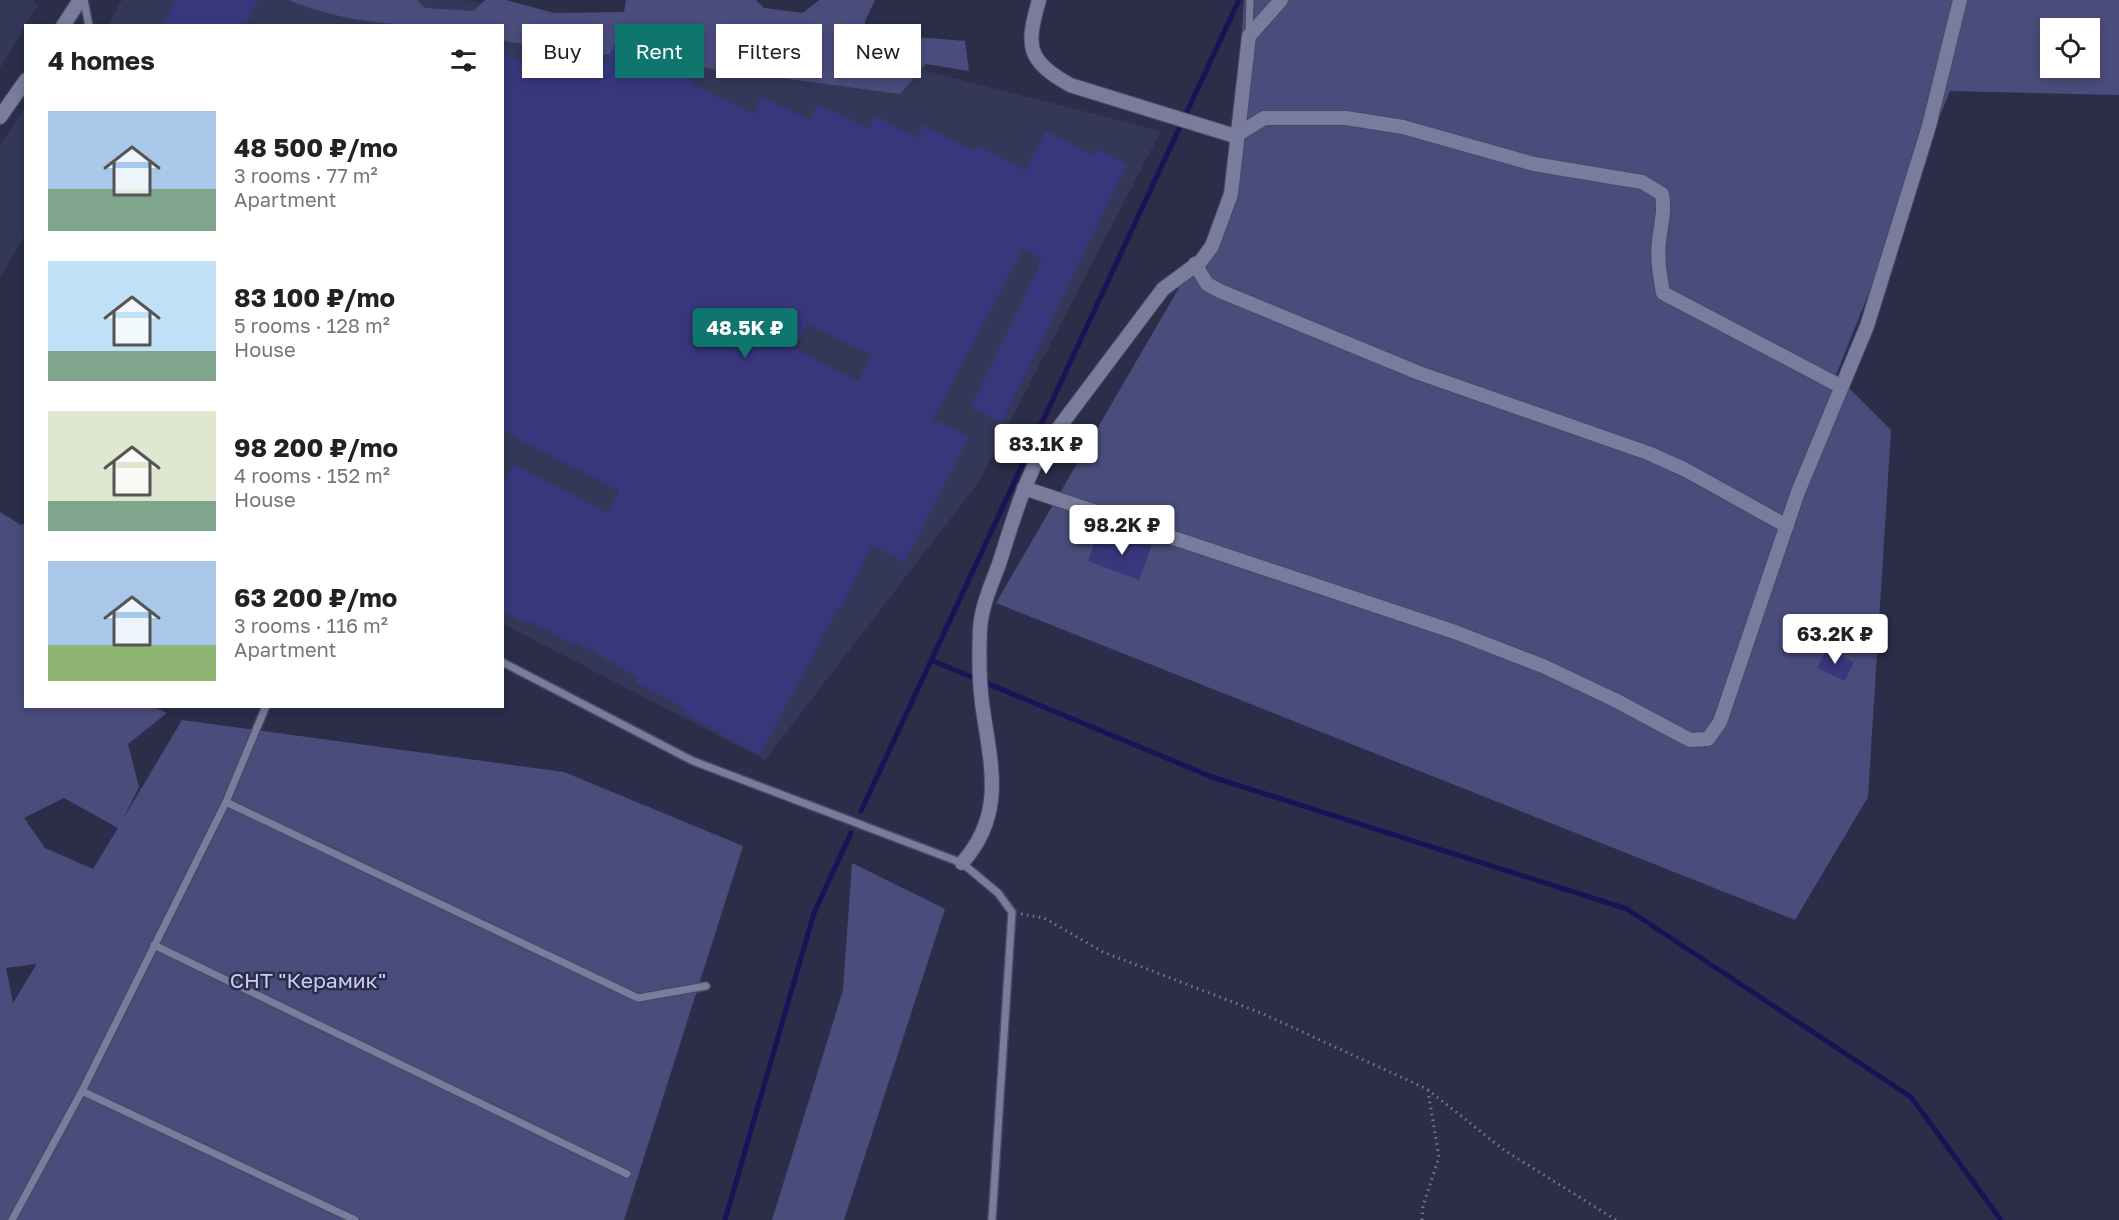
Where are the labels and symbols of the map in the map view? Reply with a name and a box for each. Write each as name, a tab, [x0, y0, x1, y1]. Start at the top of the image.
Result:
pin: 48.5K ₽	[690, 308, 800, 359]
pin: 83.1K ₽	[991, 424, 1101, 475]
pin: 98.2K ₽	[1067, 505, 1177, 556]
pin: 63.2K ₽	[1780, 614, 1890, 665]
park label: СНТ "Керамик"	[230, 967, 386, 993]

